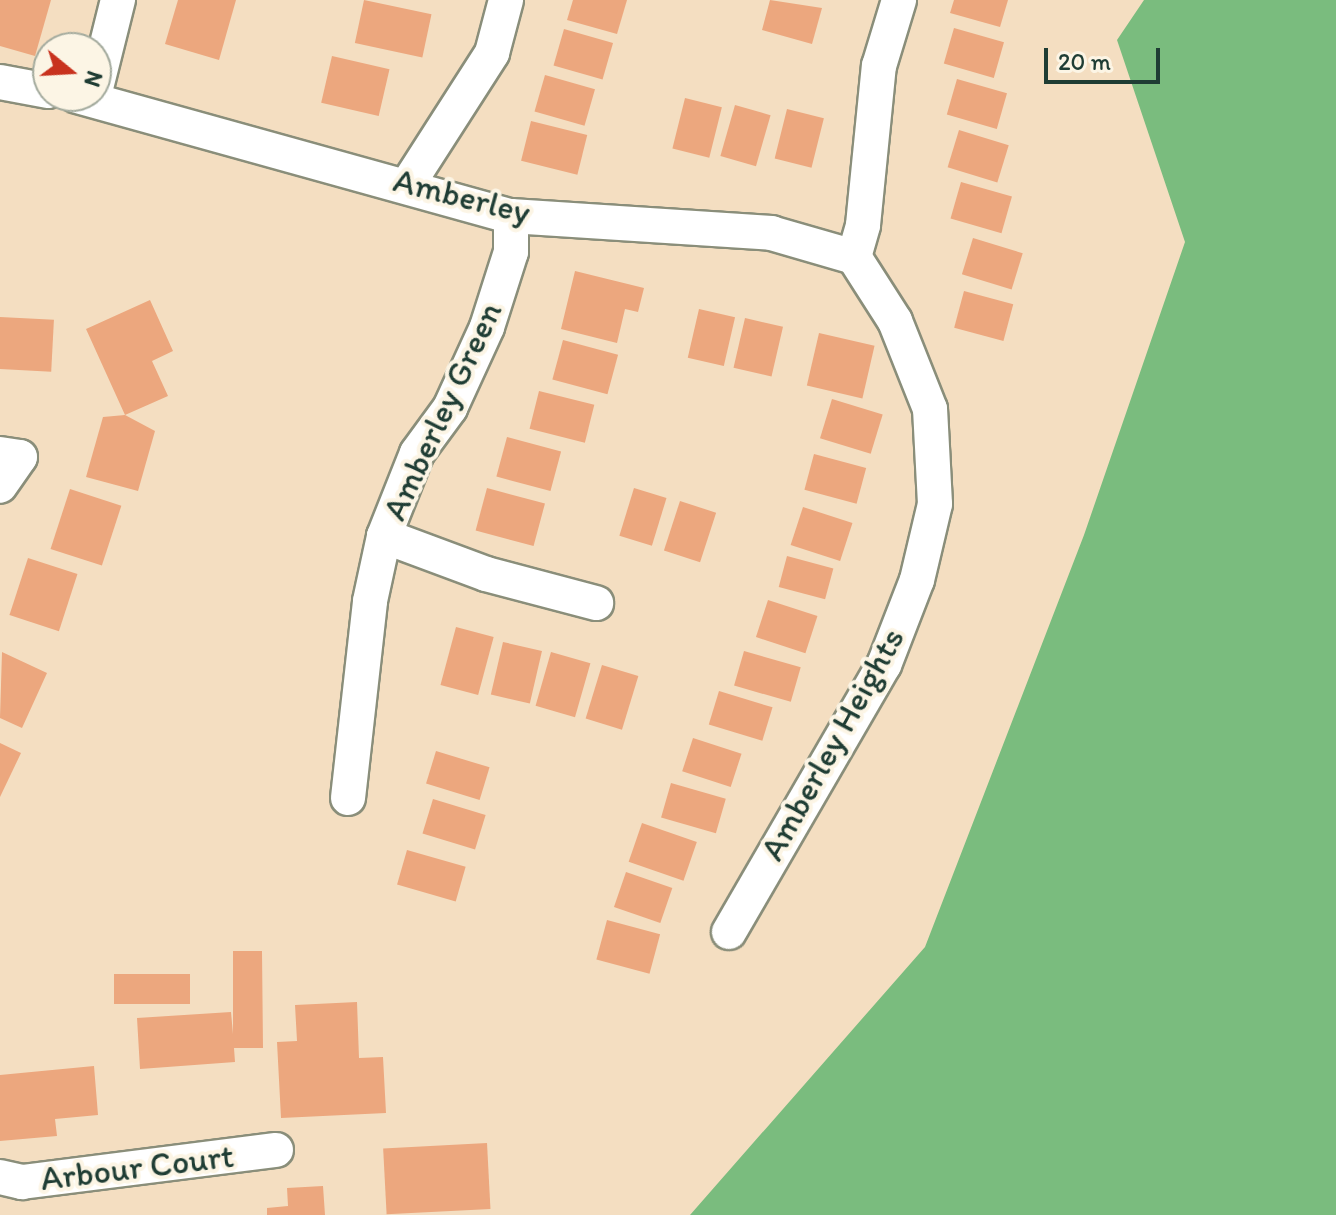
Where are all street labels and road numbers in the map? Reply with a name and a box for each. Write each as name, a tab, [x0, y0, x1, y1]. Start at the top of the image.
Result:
street label: Amberley	[389, 159, 535, 233]
street label: Amberley Green	[374, 296, 510, 526]
street label: Amberley Heights	[752, 621, 912, 867]
street label: Arbour Court	[38, 1135, 236, 1199]

